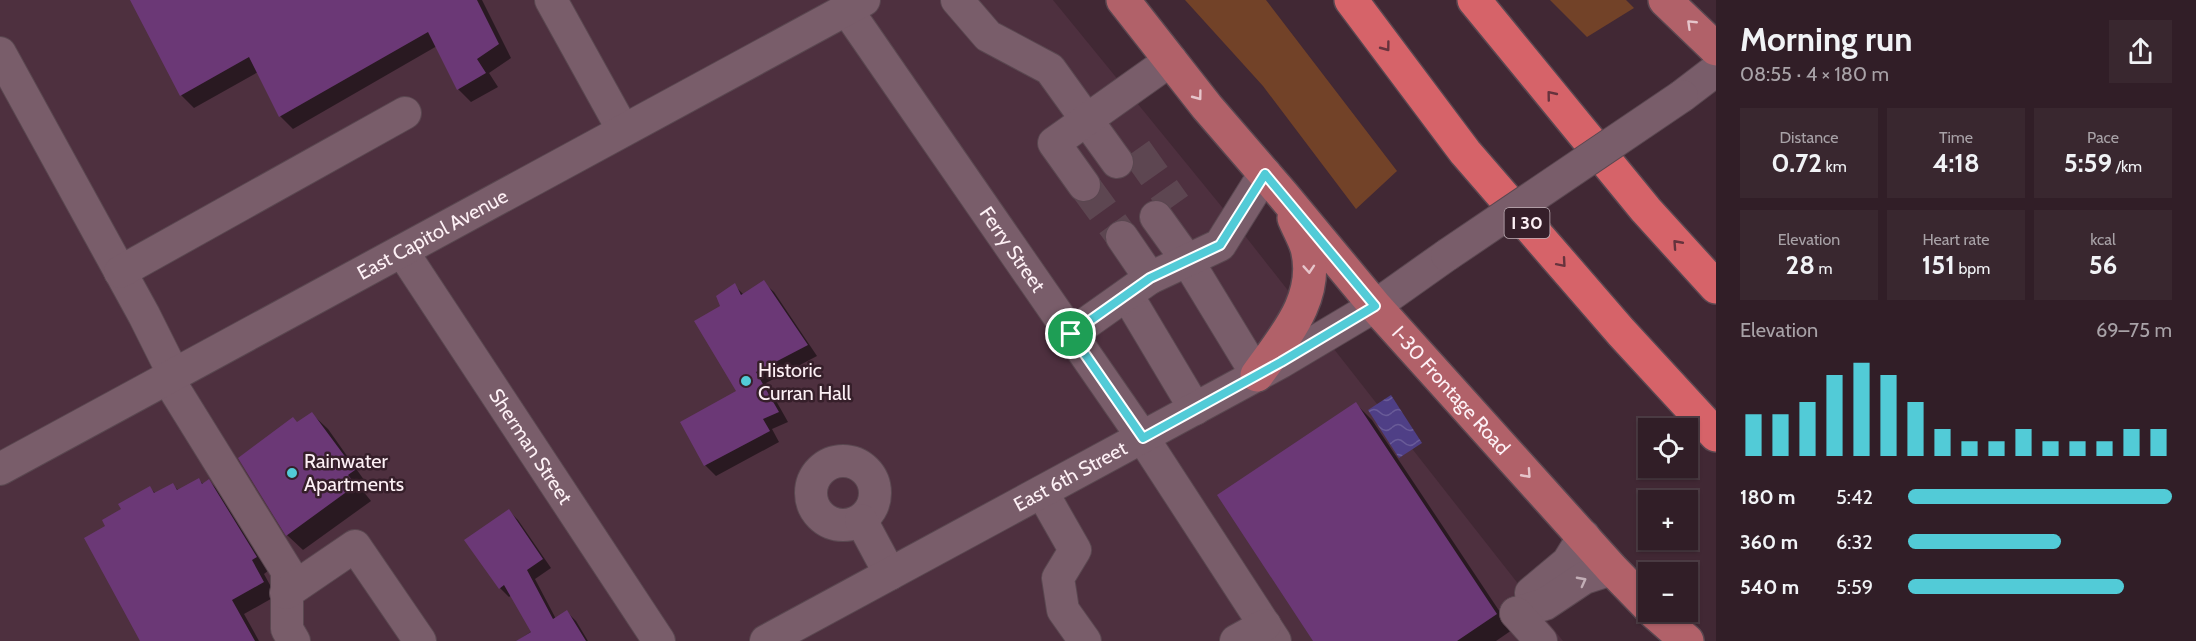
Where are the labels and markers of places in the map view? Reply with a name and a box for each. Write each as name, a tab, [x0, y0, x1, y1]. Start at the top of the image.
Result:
pin	[1045, 308, 1096, 359]
place label: Historic Curran Hall	[758, 358, 852, 405]
marker: Historic Curran Hall	[739, 374, 753, 388]
place label: Rainwater Apartments	[304, 449, 404, 496]
marker: Rainwater Apartments	[285, 466, 299, 480]

